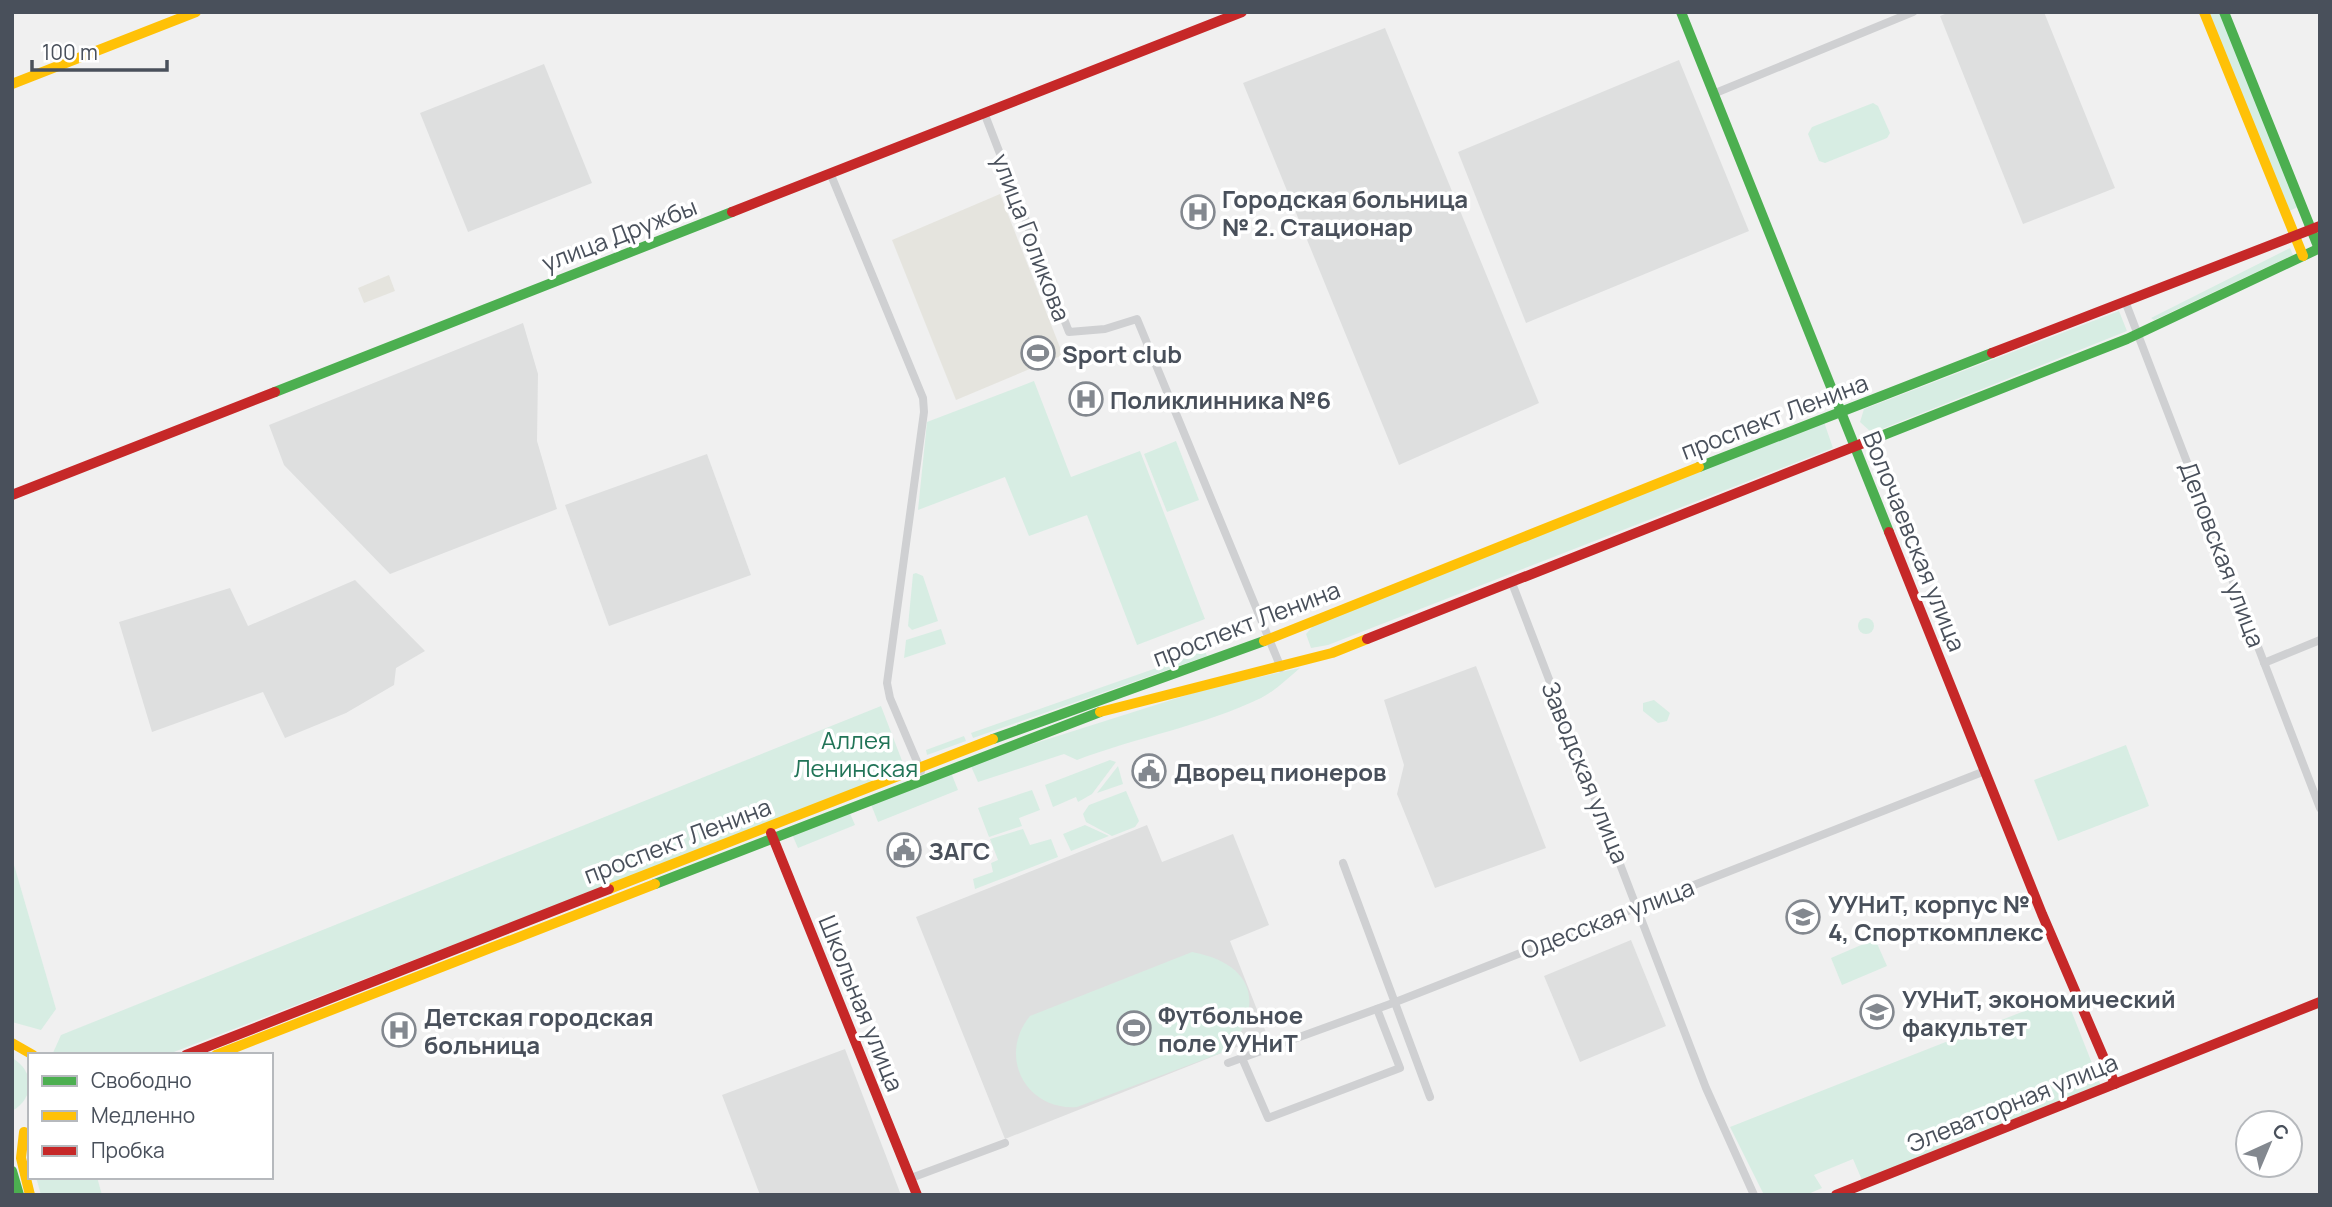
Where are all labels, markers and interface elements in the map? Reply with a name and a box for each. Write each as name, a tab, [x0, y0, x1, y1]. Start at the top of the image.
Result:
scale bar	[32, 28, 166, 72]
text: 100 m	[42, 38, 98, 66]
street label: улица Голикова	[985, 148, 1079, 326]
place label: Городская больница № 2. Стационар	[1222, 182, 1468, 243]
street label: улица Дружбы	[537, 189, 701, 279]
hospital icon: Городская больница № 2. Стационар	[1179, 193, 1217, 231]
sports icon: Sport club	[1019, 334, 1057, 372]
place label: Sport club	[1062, 337, 1182, 370]
street label: проспект Ленина	[1676, 365, 1872, 467]
hospital icon: Поликлинника №6	[1067, 380, 1105, 418]
place label: Поликлинника №6	[1110, 383, 1331, 416]
street label: Волочаевская улица	[1856, 426, 1974, 656]
street label: Деповская улица	[2172, 456, 2274, 652]
street label: проспект Ленина	[1148, 572, 1344, 674]
street label: Заводская улица	[1534, 676, 1638, 868]
park label: Аллея Ленинская	[794, 723, 918, 784]
public building icon: Дворец пионеров	[1130, 752, 1168, 790]
place label: Дворец пионеров	[1174, 755, 1386, 788]
street label: проспект Ленина	[579, 789, 775, 891]
public building icon: ЗАГС	[885, 831, 923, 869]
place label: ЗАГС	[928, 834, 991, 867]
street label: Одесская улица	[1516, 870, 1698, 966]
place label: УУНиТ, корпус № 4, Спорткомплекс	[1828, 887, 2044, 948]
school or university icon: УУНиТ, корпус № 4, Спорткомплекс	[1784, 898, 1822, 936]
street label: Школьная улица	[812, 910, 912, 1096]
place label: УУНиТ, экономический факультет	[1902, 982, 2175, 1043]
school or university icon: УУНиТ, экономический факультет	[1858, 993, 1896, 1031]
place label: Футбольное поле УУНиТ	[1158, 998, 1303, 1059]
place label: Детская городская больница	[424, 1000, 653, 1061]
sports icon: Футбольное поле УУНиТ	[1115, 1009, 1153, 1047]
hospital icon: Детская городская больница	[380, 1011, 418, 1049]
street label: Элеваторная улица	[1902, 1045, 2122, 1159]
legend	[28, 1053, 273, 1179]
text: Свободно	[91, 1066, 192, 1094]
text: Медленно	[91, 1101, 195, 1129]
north arrow	[2234, 1109, 2304, 1179]
text: С	[2267, 1118, 2295, 1146]
text: Пробка	[91, 1136, 165, 1164]

